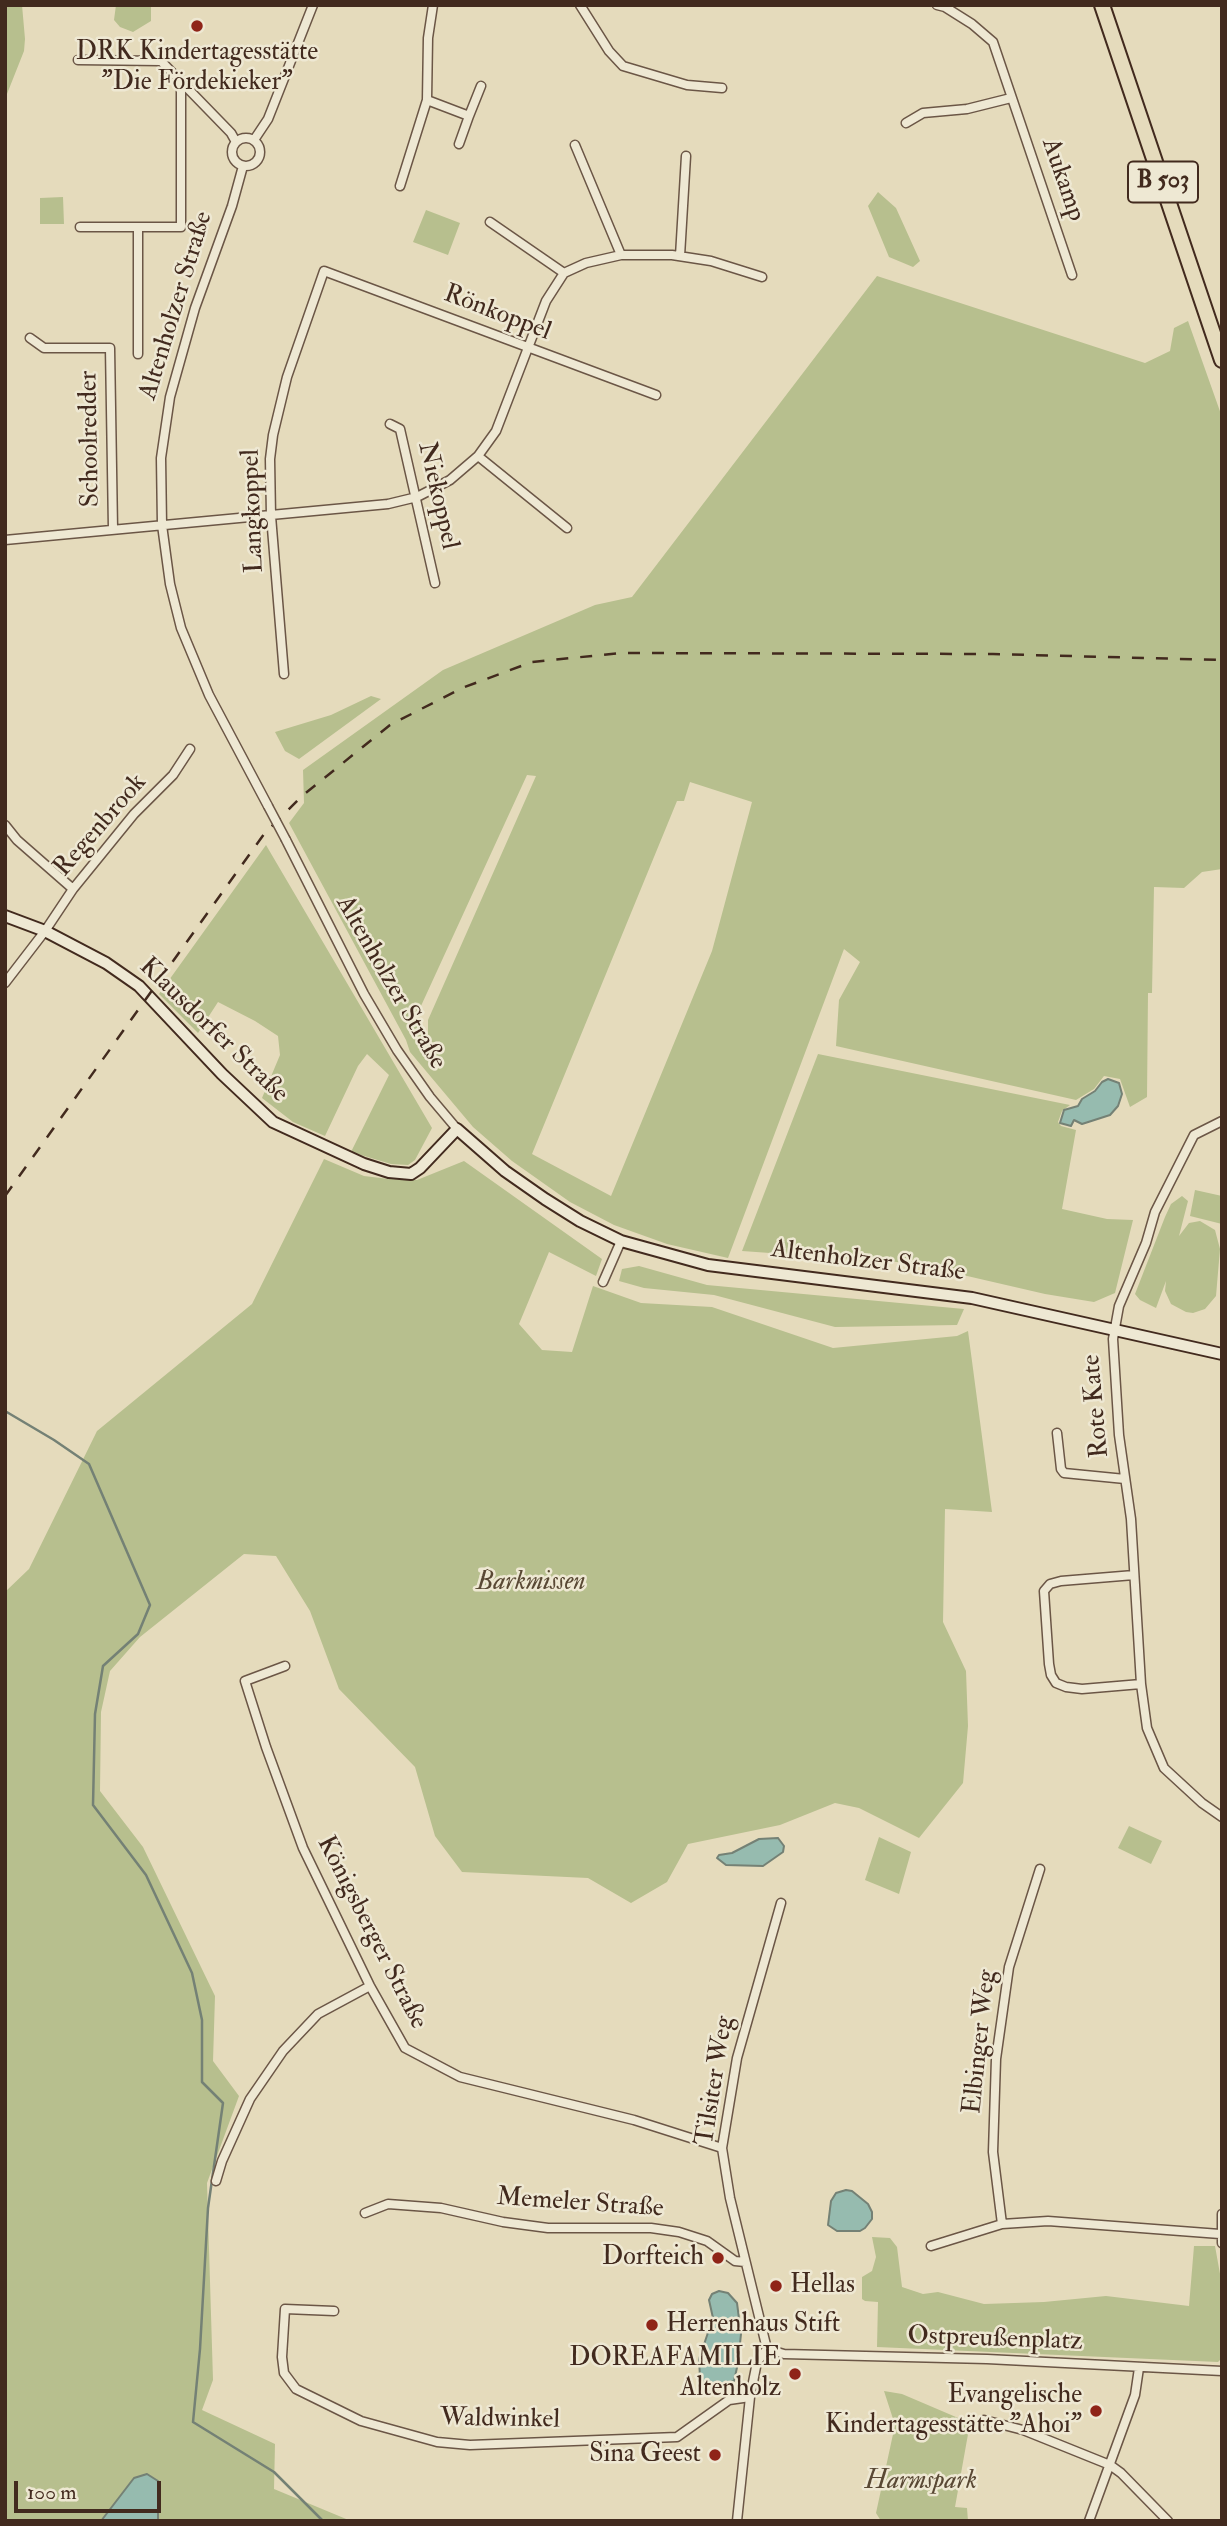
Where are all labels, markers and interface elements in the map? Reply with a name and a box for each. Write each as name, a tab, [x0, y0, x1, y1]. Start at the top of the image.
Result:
marker: DRK Kindertagesstätte "Die Fördekieker"	[189, 18, 205, 34]
place label: DRK Kindertagesstätte "Die Fördekieker"	[76, 37, 318, 98]
street label: Aukamp	[1033, 134, 1091, 226]
road number: B 503	[1128, 162, 1198, 202]
street label: Altenholzer Straße	[134, 208, 220, 404]
street label: Rönkoppel	[439, 279, 555, 349]
street label: Schoolredder	[74, 370, 108, 508]
street label: Niekoppel	[410, 439, 464, 553]
street label: Langkoppel	[236, 448, 272, 574]
street label: Regenbrook	[48, 768, 154, 884]
street label: Altenholzer Straße	[328, 891, 452, 1075]
street label: Klausdorfer Straße	[132, 952, 294, 1110]
street label: Altenholzer Straße	[769, 1235, 967, 1289]
street label: Rote Kate	[1077, 1353, 1117, 1459]
park label: Barkmissen	[476, 1567, 586, 1599]
street label: Königsberger Straße	[309, 1831, 433, 2035]
street label: Elbinger Weg	[958, 1968, 1004, 2116]
street label: Tilsiter Weg	[690, 2014, 742, 2148]
street label: Memeler Straße	[495, 2183, 665, 2225]
place label: Dorfteich	[602, 2242, 704, 2274]
marker: Dorfteich	[710, 2250, 726, 2266]
place label: Hellas	[790, 2270, 855, 2302]
marker: Hellas	[768, 2278, 784, 2294]
place label: Herrenhaus Stift	[666, 2309, 840, 2341]
marker: Herrenhaus Stift	[644, 2317, 660, 2333]
street label: Ostpreußenplatz	[907, 2321, 1083, 2359]
place label: DOREAFAMILIE Altenholz	[569, 2343, 781, 2404]
marker: DOREAFAMILIE Altenholz	[787, 2366, 803, 2382]
place label: Evangelische Kindertagesstätte "Ahoi"	[825, 2380, 1082, 2442]
street label: Waldwinkel	[440, 2403, 560, 2437]
marker: Evangelische Kindertagesstätte "Ahoi"	[1088, 2403, 1104, 2419]
place label: Sina Geest	[589, 2439, 701, 2471]
marker: Sina Geest	[707, 2447, 723, 2463]
scale bar	[18, 2466, 164, 2510]
park label: Harmspark	[865, 2466, 977, 2498]
text: 100 m	[27, 2479, 77, 2506]

